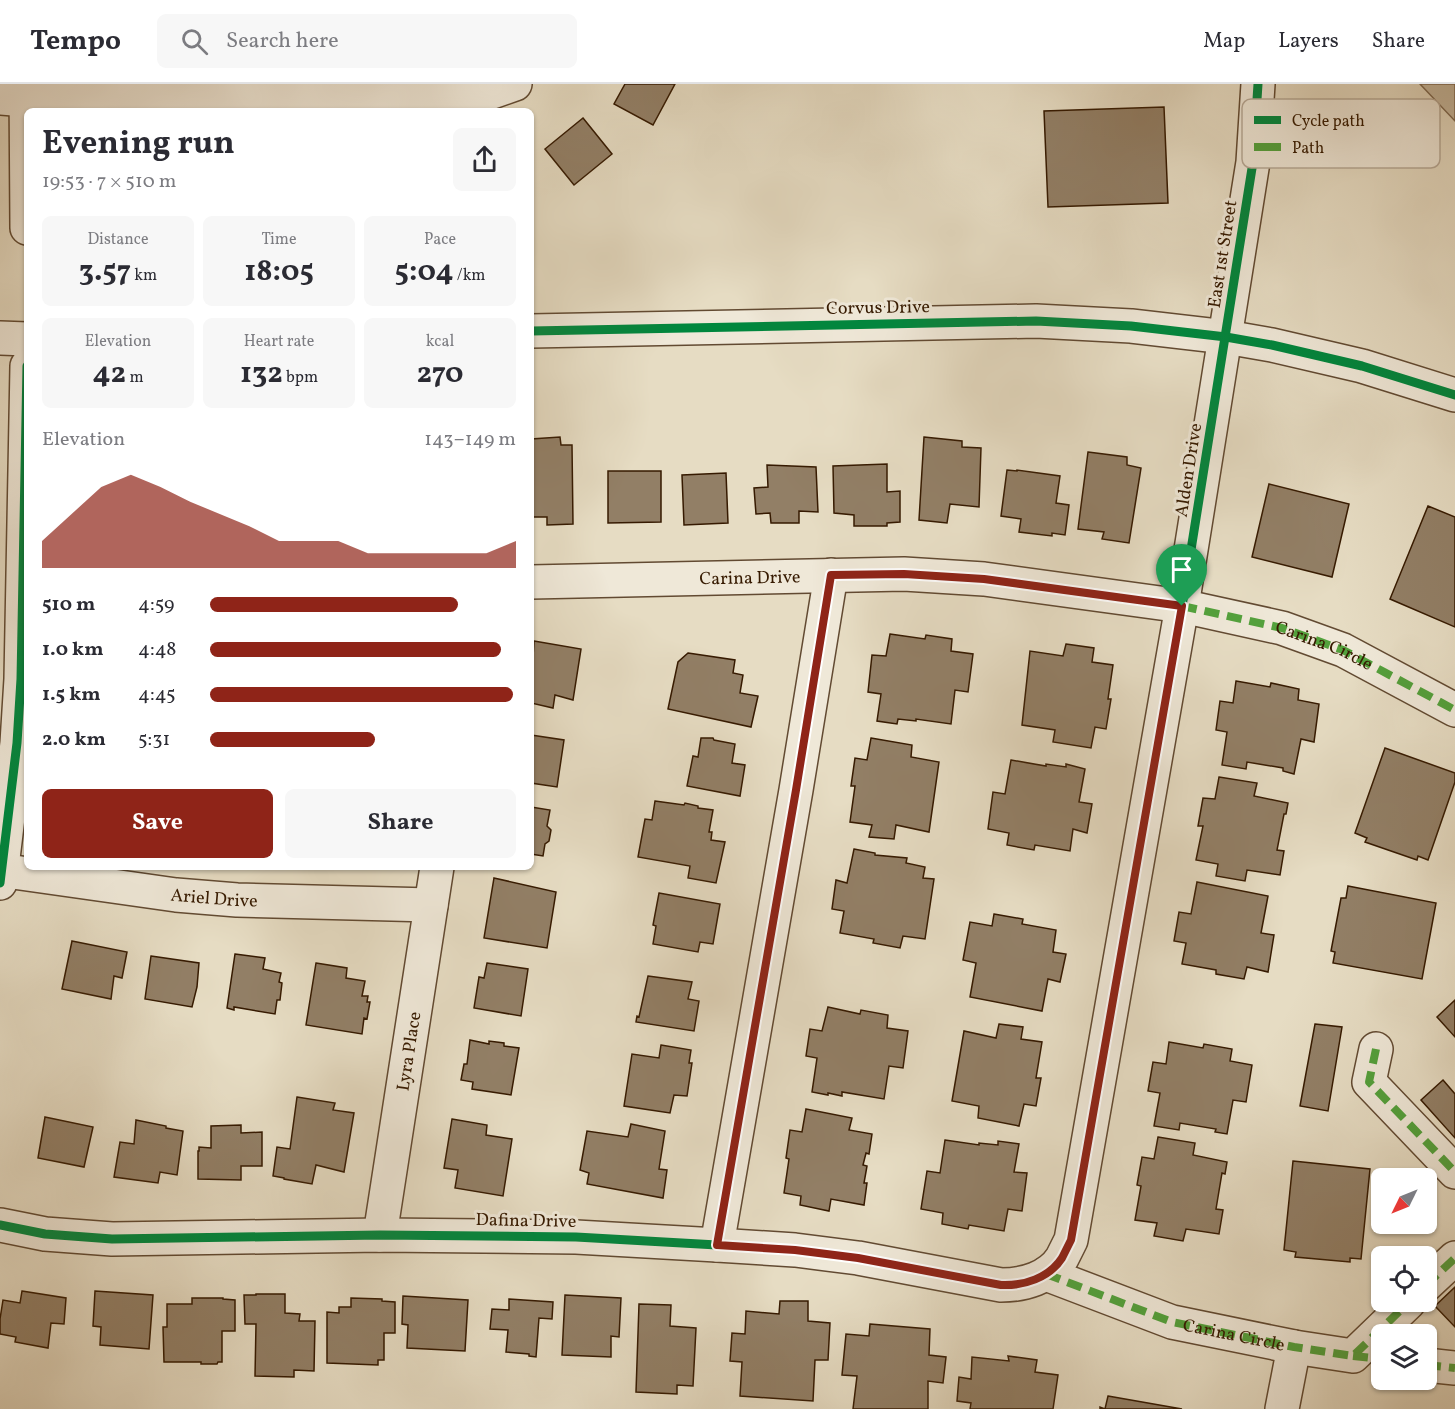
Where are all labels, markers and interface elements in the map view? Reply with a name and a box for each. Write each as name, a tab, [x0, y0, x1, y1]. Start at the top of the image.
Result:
search box	[157, 14, 577, 68]
text: Tempo	[30, 22, 121, 61]
icon: search	[178, 25, 211, 58]
text: Search here	[226, 26, 339, 57]
text: Map	[1203, 27, 1245, 56]
text: Layers	[1278, 27, 1339, 56]
text: Share	[1372, 27, 1425, 56]
legend	[1242, 99, 1440, 168]
text: Cycle path	[1292, 111, 1365, 133]
text: Evening run	[42, 122, 235, 168]
button: share	[453, 128, 516, 191]
text: Path	[1292, 138, 1324, 160]
text: 19:53 · 7 × 510 m	[42, 168, 176, 196]
street label: East 1st Street	[1203, 198, 1244, 310]
text: Distance	[87, 229, 149, 251]
text: Time	[261, 229, 297, 251]
text: Pace	[424, 229, 456, 251]
text: 3.57	[79, 251, 131, 293]
text: 18:05	[244, 251, 314, 293]
text: 5:04	[394, 251, 454, 293]
text: km	[131, 265, 157, 287]
text: /km	[454, 265, 486, 287]
street label: Corvus Drive	[826, 295, 930, 322]
text: Elevation	[85, 331, 151, 353]
text: Heart rate	[244, 331, 314, 353]
text: kcal	[426, 331, 454, 353]
text: 42	[92, 353, 126, 395]
text: 132	[240, 353, 283, 395]
text: 270	[416, 353, 464, 395]
text: m	[126, 367, 144, 389]
text: bpm	[283, 367, 318, 389]
street label: Alden Drive	[1170, 421, 1209, 519]
text: Elevation	[42, 426, 125, 454]
text: 143–149 m	[424, 426, 516, 454]
pin	[1156, 544, 1207, 606]
icon: arrive	[1165, 553, 1198, 586]
street label: Carina Drive	[699, 565, 801, 592]
text: 510 m	[42, 591, 95, 619]
text: 4:59	[138, 591, 174, 619]
street label: Carina Circle	[1273, 616, 1377, 678]
text: 1.0 km	[42, 636, 104, 664]
text: 4:48	[138, 636, 176, 664]
text: 1.5 km	[42, 681, 101, 709]
text: 4:45	[138, 681, 176, 709]
text: 2.0 km	[42, 726, 106, 754]
text: 5:31	[138, 726, 170, 754]
button: Save	[42, 789, 273, 858]
button: Share	[285, 789, 516, 858]
street label: Ariel Drive	[170, 884, 258, 915]
street label: Lyra Place	[391, 1010, 428, 1093]
north arrow	[1371, 1168, 1437, 1234]
map controls	[1371, 1168, 1437, 1390]
street label: Dafina Drive	[475, 1208, 577, 1235]
button: locate	[1371, 1246, 1437, 1312]
street label: Carina Circle	[1180, 1314, 1287, 1359]
button: layers	[1371, 1324, 1437, 1390]

